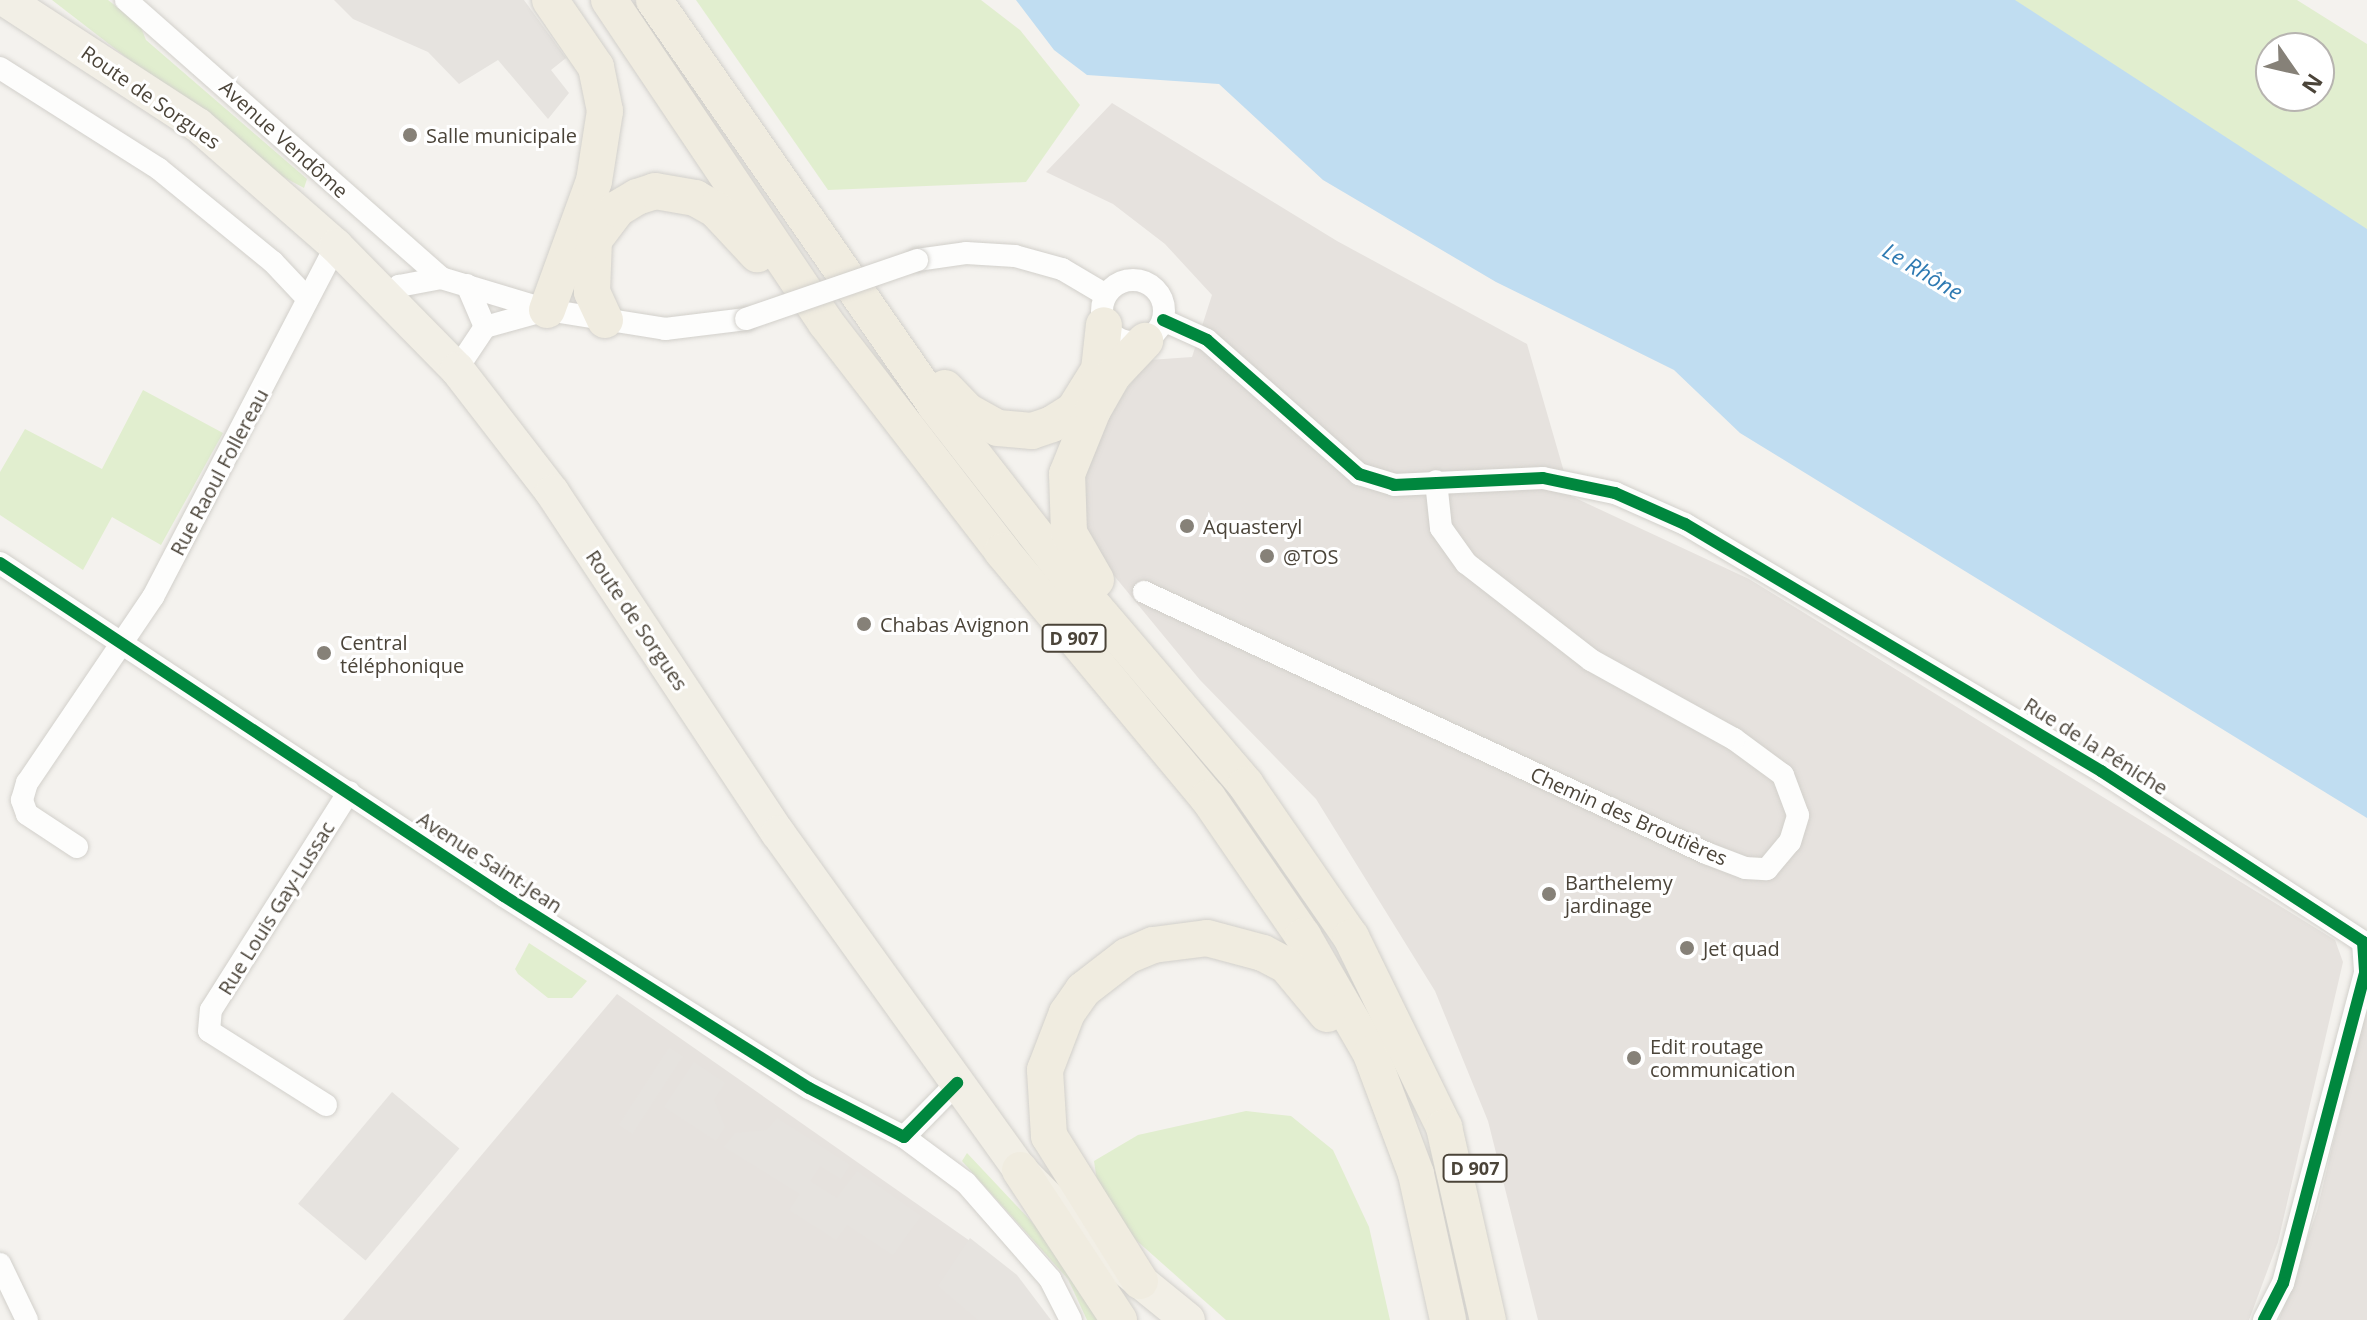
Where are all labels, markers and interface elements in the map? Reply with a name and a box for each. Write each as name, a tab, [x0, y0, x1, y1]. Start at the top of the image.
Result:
north arrow	[2255, 32, 2335, 112]
street label: Route de Sorgues	[77, 40, 225, 154]
text: N	[2296, 68, 2331, 100]
street label: Avenue Vendôme	[215, 75, 353, 203]
place label: Salle municipale	[426, 123, 577, 147]
marker: Salle municipale	[401, 126, 419, 144]
water label: Le Rhône	[1878, 237, 1968, 305]
street label: Rue Raoul Follereau	[165, 384, 273, 560]
place label: Aquasteryl	[1203, 514, 1302, 538]
marker: Aquasteryl	[1178, 517, 1196, 535]
place label: @TOS	[1283, 544, 1338, 568]
street label: Route de Sorgues	[581, 545, 693, 695]
marker: @TOS	[1258, 547, 1276, 565]
place label: Chabas Avignon	[880, 612, 1029, 636]
marker: Chabas Avignon	[855, 615, 873, 633]
road number: D 907	[1040, 624, 1108, 652]
place label: Central téléphonique	[340, 630, 464, 677]
marker: Central téléphonique	[315, 644, 333, 662]
street label: Rue de la Péniche	[2020, 692, 2172, 800]
street label: Chemin des Broutières	[1527, 762, 1731, 870]
street label: Avenue Saint-Jean	[413, 806, 567, 918]
street label: Rue Louis Gay-Lussac	[213, 817, 339, 999]
place label: Barthelemy jardinage	[1565, 870, 1673, 917]
marker: Barthelemy jardinage	[1540, 885, 1558, 903]
place label: Jet quad	[1703, 936, 1780, 960]
marker: Jet quad	[1678, 939, 1696, 957]
place label: Edit routage communication	[1650, 1034, 1795, 1081]
marker: Edit routage communication	[1625, 1049, 1643, 1067]
road number: D 907	[1441, 1154, 1509, 1182]

